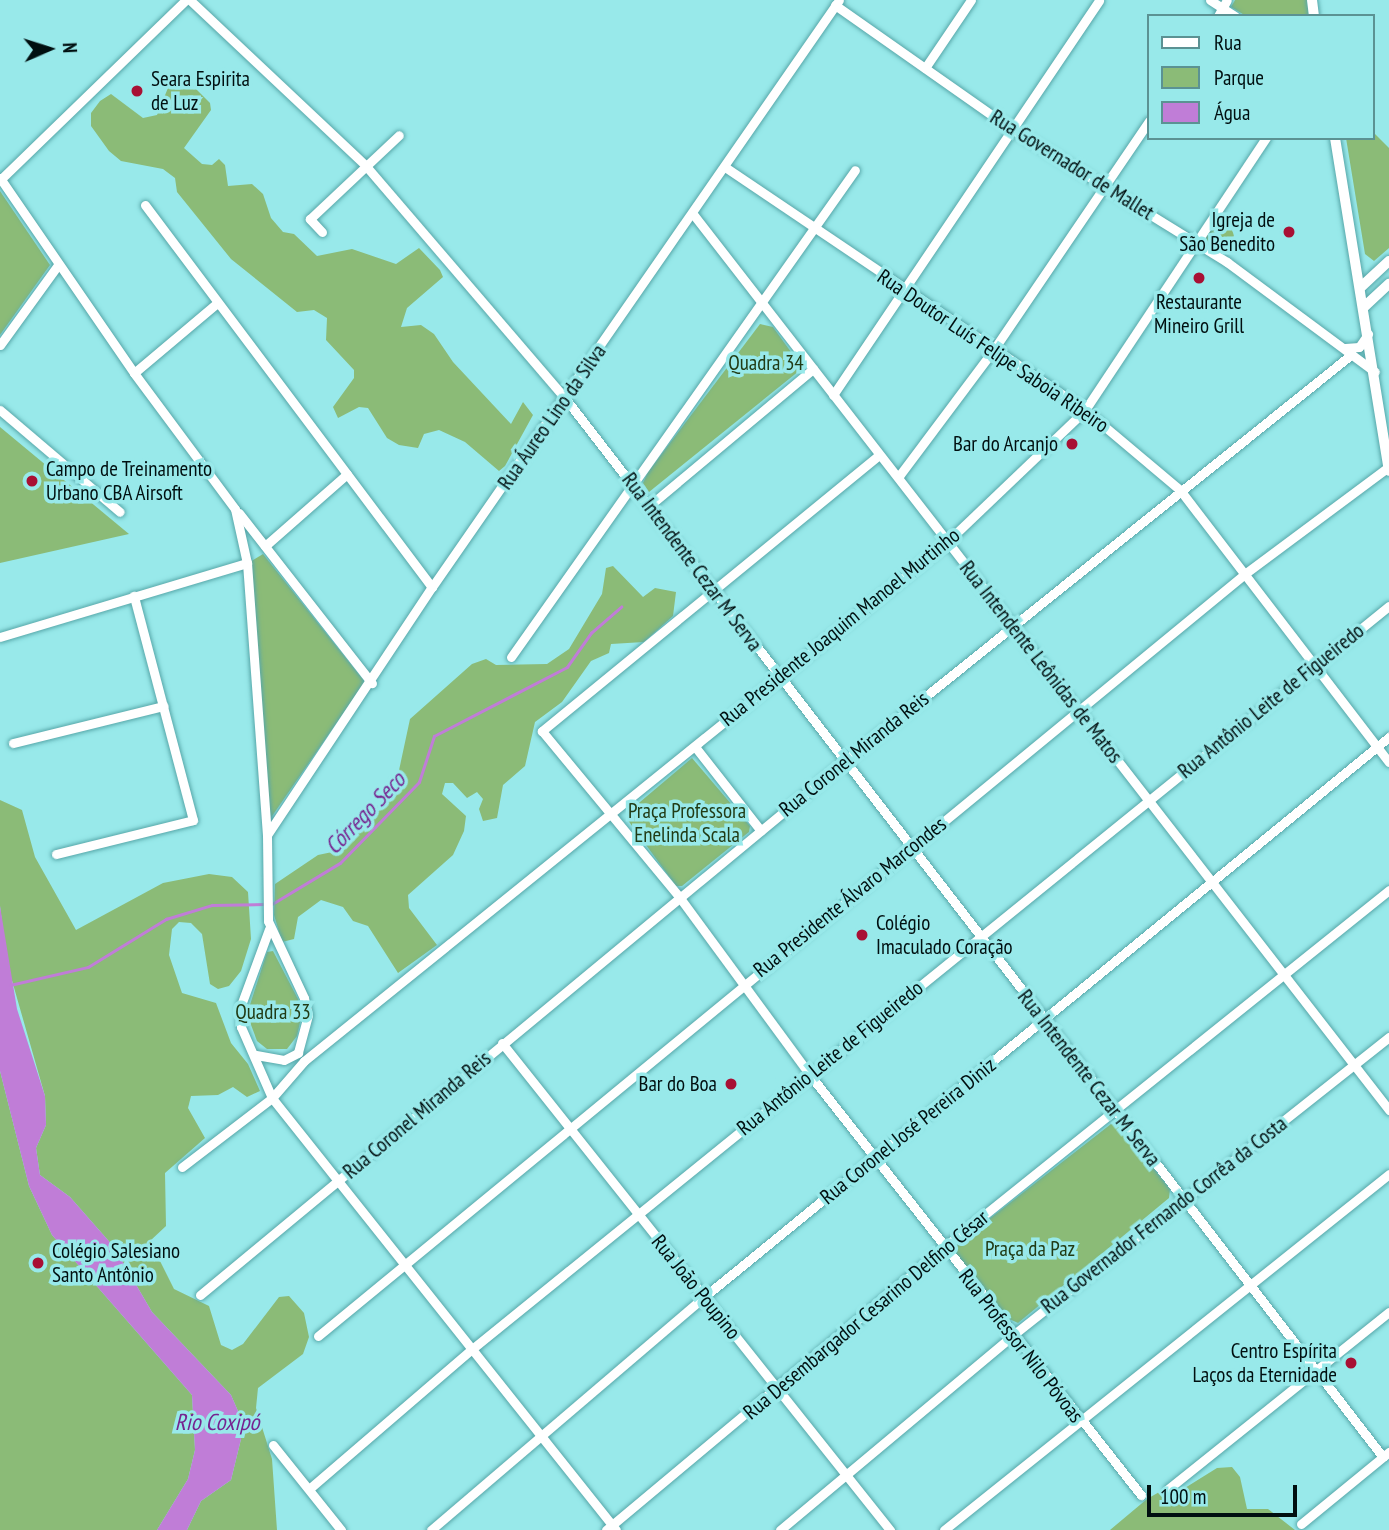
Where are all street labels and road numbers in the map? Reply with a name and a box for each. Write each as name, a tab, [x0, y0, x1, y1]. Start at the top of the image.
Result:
street label: Rua Governador de Mallet	[986, 104, 1158, 226]
street label: Rua Doutor Luís Felipe Saboia Ribeiro	[873, 264, 1113, 438]
street label: Rua Áureo Lino da Silva	[492, 339, 612, 495]
street label: Rua Intendente Cezar M Serva	[617, 468, 767, 656]
street label: Rua Presidente Joaquim Manoel Murtinho	[715, 523, 965, 731]
street label: Rua Intendente Leônidas de Matos	[954, 556, 1128, 768]
street label: Rua Antônio Leite de Figueiredo	[1173, 618, 1369, 784]
street label: Rua Coronel Miranda Reis	[774, 686, 934, 822]
street label: Rua Presidente Álvaro Marcondes	[748, 811, 952, 983]
street label: Rua Antônio Leite de Figueiredo	[732, 975, 928, 1141]
street label: Rua Intendente Cezar M Serva	[1012, 985, 1166, 1171]
street label: Rua Coronel Miranda Reis	[338, 1046, 496, 1184]
street label: Rua Coronel José Pereira Diniz	[815, 1052, 1001, 1210]
street label: Rua Governador Fernando Corrêa da Costa	[1036, 1111, 1292, 1319]
street label: Rua Desembargador Cesarino Delfino César	[738, 1205, 994, 1425]
street label: Rua João Poupino	[646, 1230, 746, 1344]
street label: Rua Professor Nilo Póvoas	[953, 1264, 1089, 1428]

